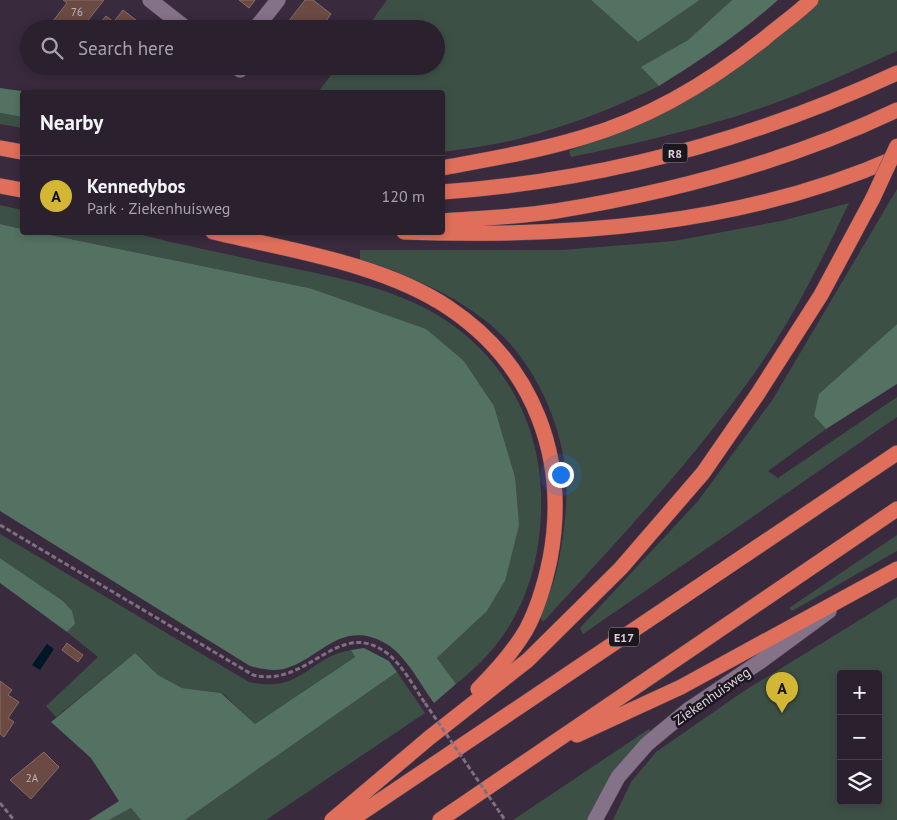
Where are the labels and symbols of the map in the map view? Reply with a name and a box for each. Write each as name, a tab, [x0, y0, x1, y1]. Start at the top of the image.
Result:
house number: 76	[71, 5, 83, 19]
road number: R8	[662, 144, 688, 162]
your location	[548, 462, 574, 488]
road number: E17	[609, 628, 639, 646]
street label: Ziekenhuisweg	[670, 663, 754, 729]
pin: A	[766, 672, 798, 713]
house number: 2A	[26, 771, 39, 785]

